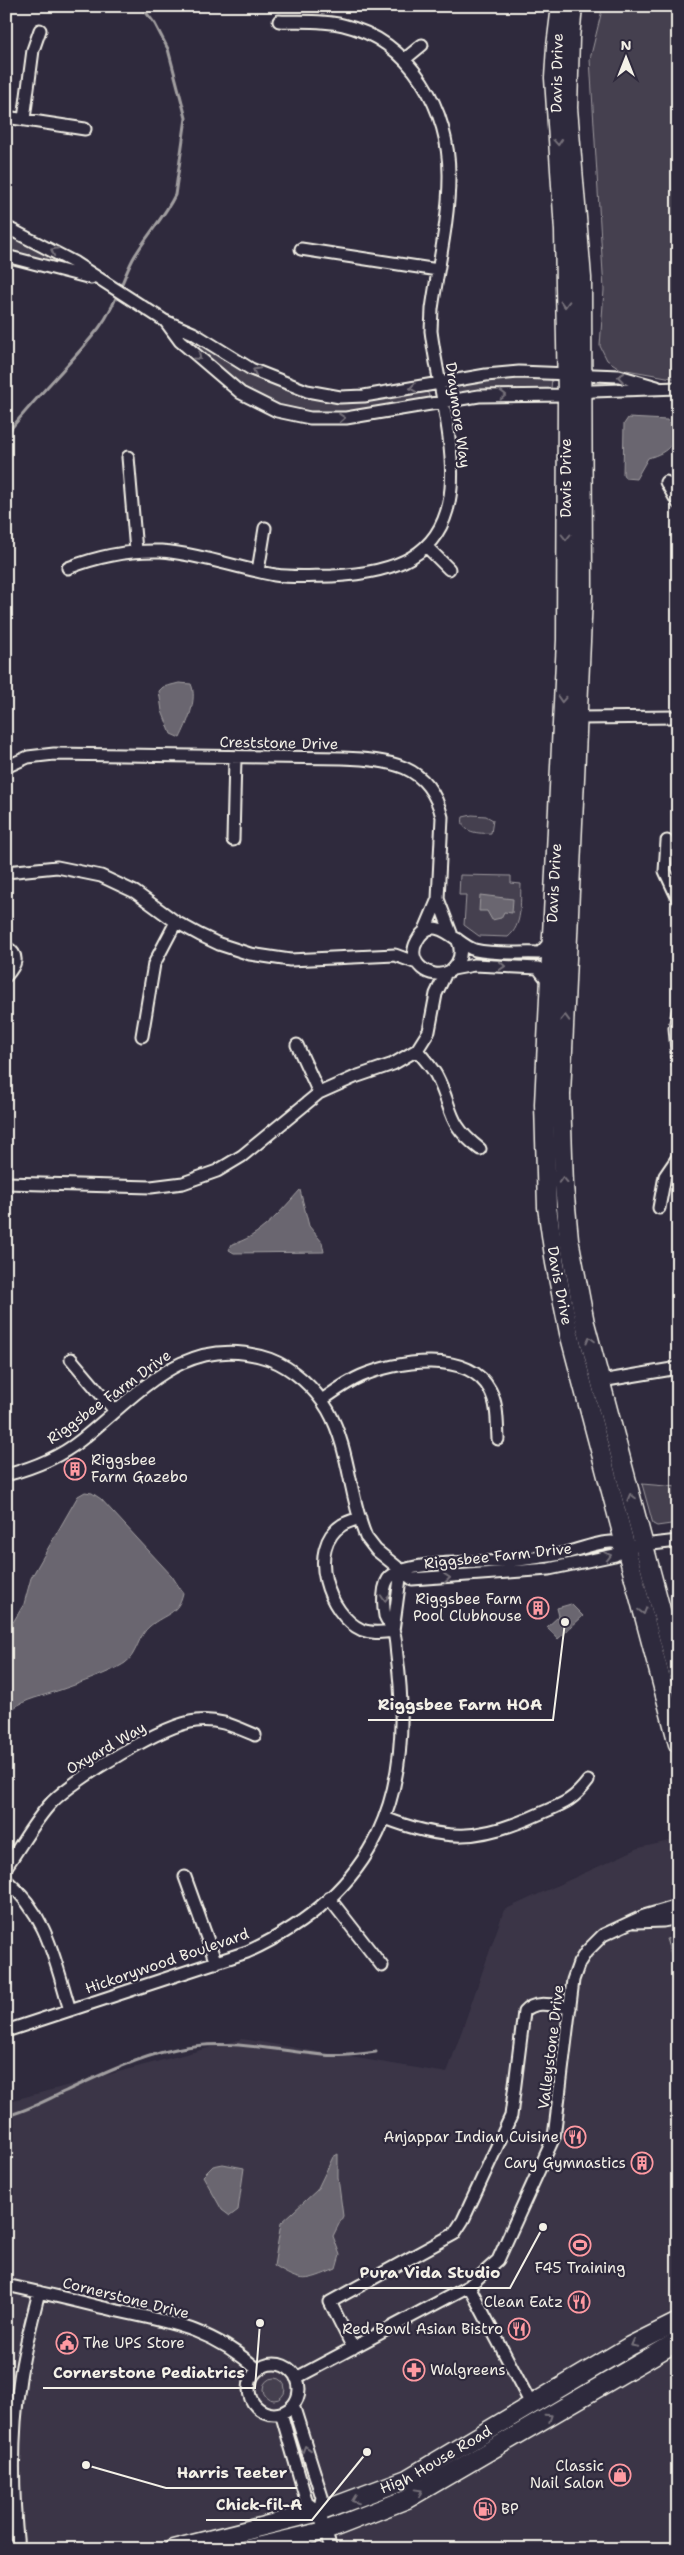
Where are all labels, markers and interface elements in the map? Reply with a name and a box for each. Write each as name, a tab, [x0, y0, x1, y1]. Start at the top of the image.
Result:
north arrow	[602, 32, 652, 82]
street label: Davis Drive	[546, 33, 568, 113]
text: N	[620, 36, 632, 54]
one-way arrow	[552, 138, 563, 146]
one-way arrow	[50, 248, 59, 258]
one-way arrow	[560, 300, 570, 308]
one-way arrow	[192, 351, 201, 360]
street label: Draymore Way	[441, 361, 475, 469]
one-way arrow	[252, 367, 261, 377]
one-way arrow	[617, 372, 625, 382]
one-way arrow	[409, 382, 418, 392]
one-way arrow	[499, 390, 507, 400]
one-way arrow	[338, 412, 346, 423]
street label: Davis Drive	[556, 438, 576, 518]
one-way arrow	[561, 533, 571, 541]
one-way arrow	[557, 695, 568, 703]
street label: Creststone Drive	[219, 732, 339, 754]
street label: Davis Drive	[542, 843, 566, 923]
one-way arrow	[498, 961, 506, 971]
one-way arrow	[560, 1014, 570, 1022]
one-way arrow	[558, 1176, 569, 1184]
street label: Davis Drive	[543, 1245, 577, 1327]
one-way arrow	[585, 1336, 596, 1345]
street label: Riggsbee Farm Drive	[43, 1345, 175, 1449]
place label: Riggsbee Farm Gazebo	[91, 1450, 188, 1487]
building icon: Riggsbee Farm Gazebo	[63, 1457, 87, 1481]
one-way arrow	[627, 1494, 637, 1502]
street label: Riggsbee Farm Drive	[423, 1538, 573, 1574]
one-way arrow	[604, 1551, 612, 1562]
one-way arrow	[444, 1573, 452, 1584]
place label: Riggsbee Farm Pool Clubhouse	[413, 1589, 522, 1626]
one-way arrow	[379, 1594, 390, 1602]
building icon: Riggsbee Farm Pool Clubhouse	[526, 1596, 550, 1620]
one-way arrow	[637, 1607, 648, 1616]
callout: Riggsbee Farm HOA	[368, 1689, 553, 1720]
text: Riggsbee Farm HOA	[378, 1694, 542, 1715]
street label: Oxyard Way	[62, 1717, 150, 1779]
street label: Hickorywood Boulevard	[82, 1923, 252, 1998]
street label: Valleystone Drive	[533, 1983, 569, 2111]
restaurant icon: Anjappar Indian Cuisine	[563, 2125, 587, 2149]
place label: Anjappar Indian Cuisine	[383, 2127, 559, 2147]
building icon: Cary Gymnastics	[630, 2151, 654, 2175]
place label: Cary Gymnastics	[504, 2153, 626, 2173]
sports icon: F45 Training	[568, 2233, 592, 2257]
callout: Pura Vida Studio	[349, 2257, 510, 2288]
place label: F45 Training	[535, 2258, 625, 2278]
text: Pura Vida Studio	[360, 2262, 500, 2283]
street label: Cornerstone Drive	[61, 2273, 191, 2323]
restaurant icon: Clean Eatz	[567, 2290, 591, 2314]
place label: Clean Eatz	[484, 2292, 563, 2312]
restaurant icon: Red Bowl Asian Bistro	[507, 2317, 531, 2341]
place label: Red Bowl Asian Bistro	[342, 2319, 503, 2339]
public building icon: The UPS Store	[55, 2331, 79, 2355]
place label: The UPS Store	[83, 2333, 185, 2353]
one-way arrow	[631, 2338, 640, 2348]
callout: Cornerstone Pediatrics	[43, 2357, 255, 2388]
pharmacy icon: Walgreens	[402, 2358, 426, 2382]
place label: Walgreens	[430, 2360, 506, 2380]
text: Cornerstone Pediatrics	[53, 2362, 245, 2383]
one-way arrow	[543, 2414, 552, 2423]
street label: High House Road	[377, 2420, 496, 2498]
one-way arrow	[302, 2445, 312, 2454]
place label: Classic Nail Salon	[530, 2456, 604, 2493]
callout: Harris Teeter	[166, 2457, 297, 2488]
text: Harris Teeter	[177, 2462, 288, 2483]
shop icon: Classic Nail Salon	[608, 2463, 632, 2487]
one-way arrow	[413, 2488, 422, 2498]
callout: Chick-fil-A	[206, 2489, 312, 2520]
one-way arrow	[351, 2493, 360, 2504]
text: Chick-fil-A	[216, 2494, 302, 2515]
fuel station icon: BP	[473, 2497, 497, 2521]
place label: BP	[501, 2499, 519, 2519]

